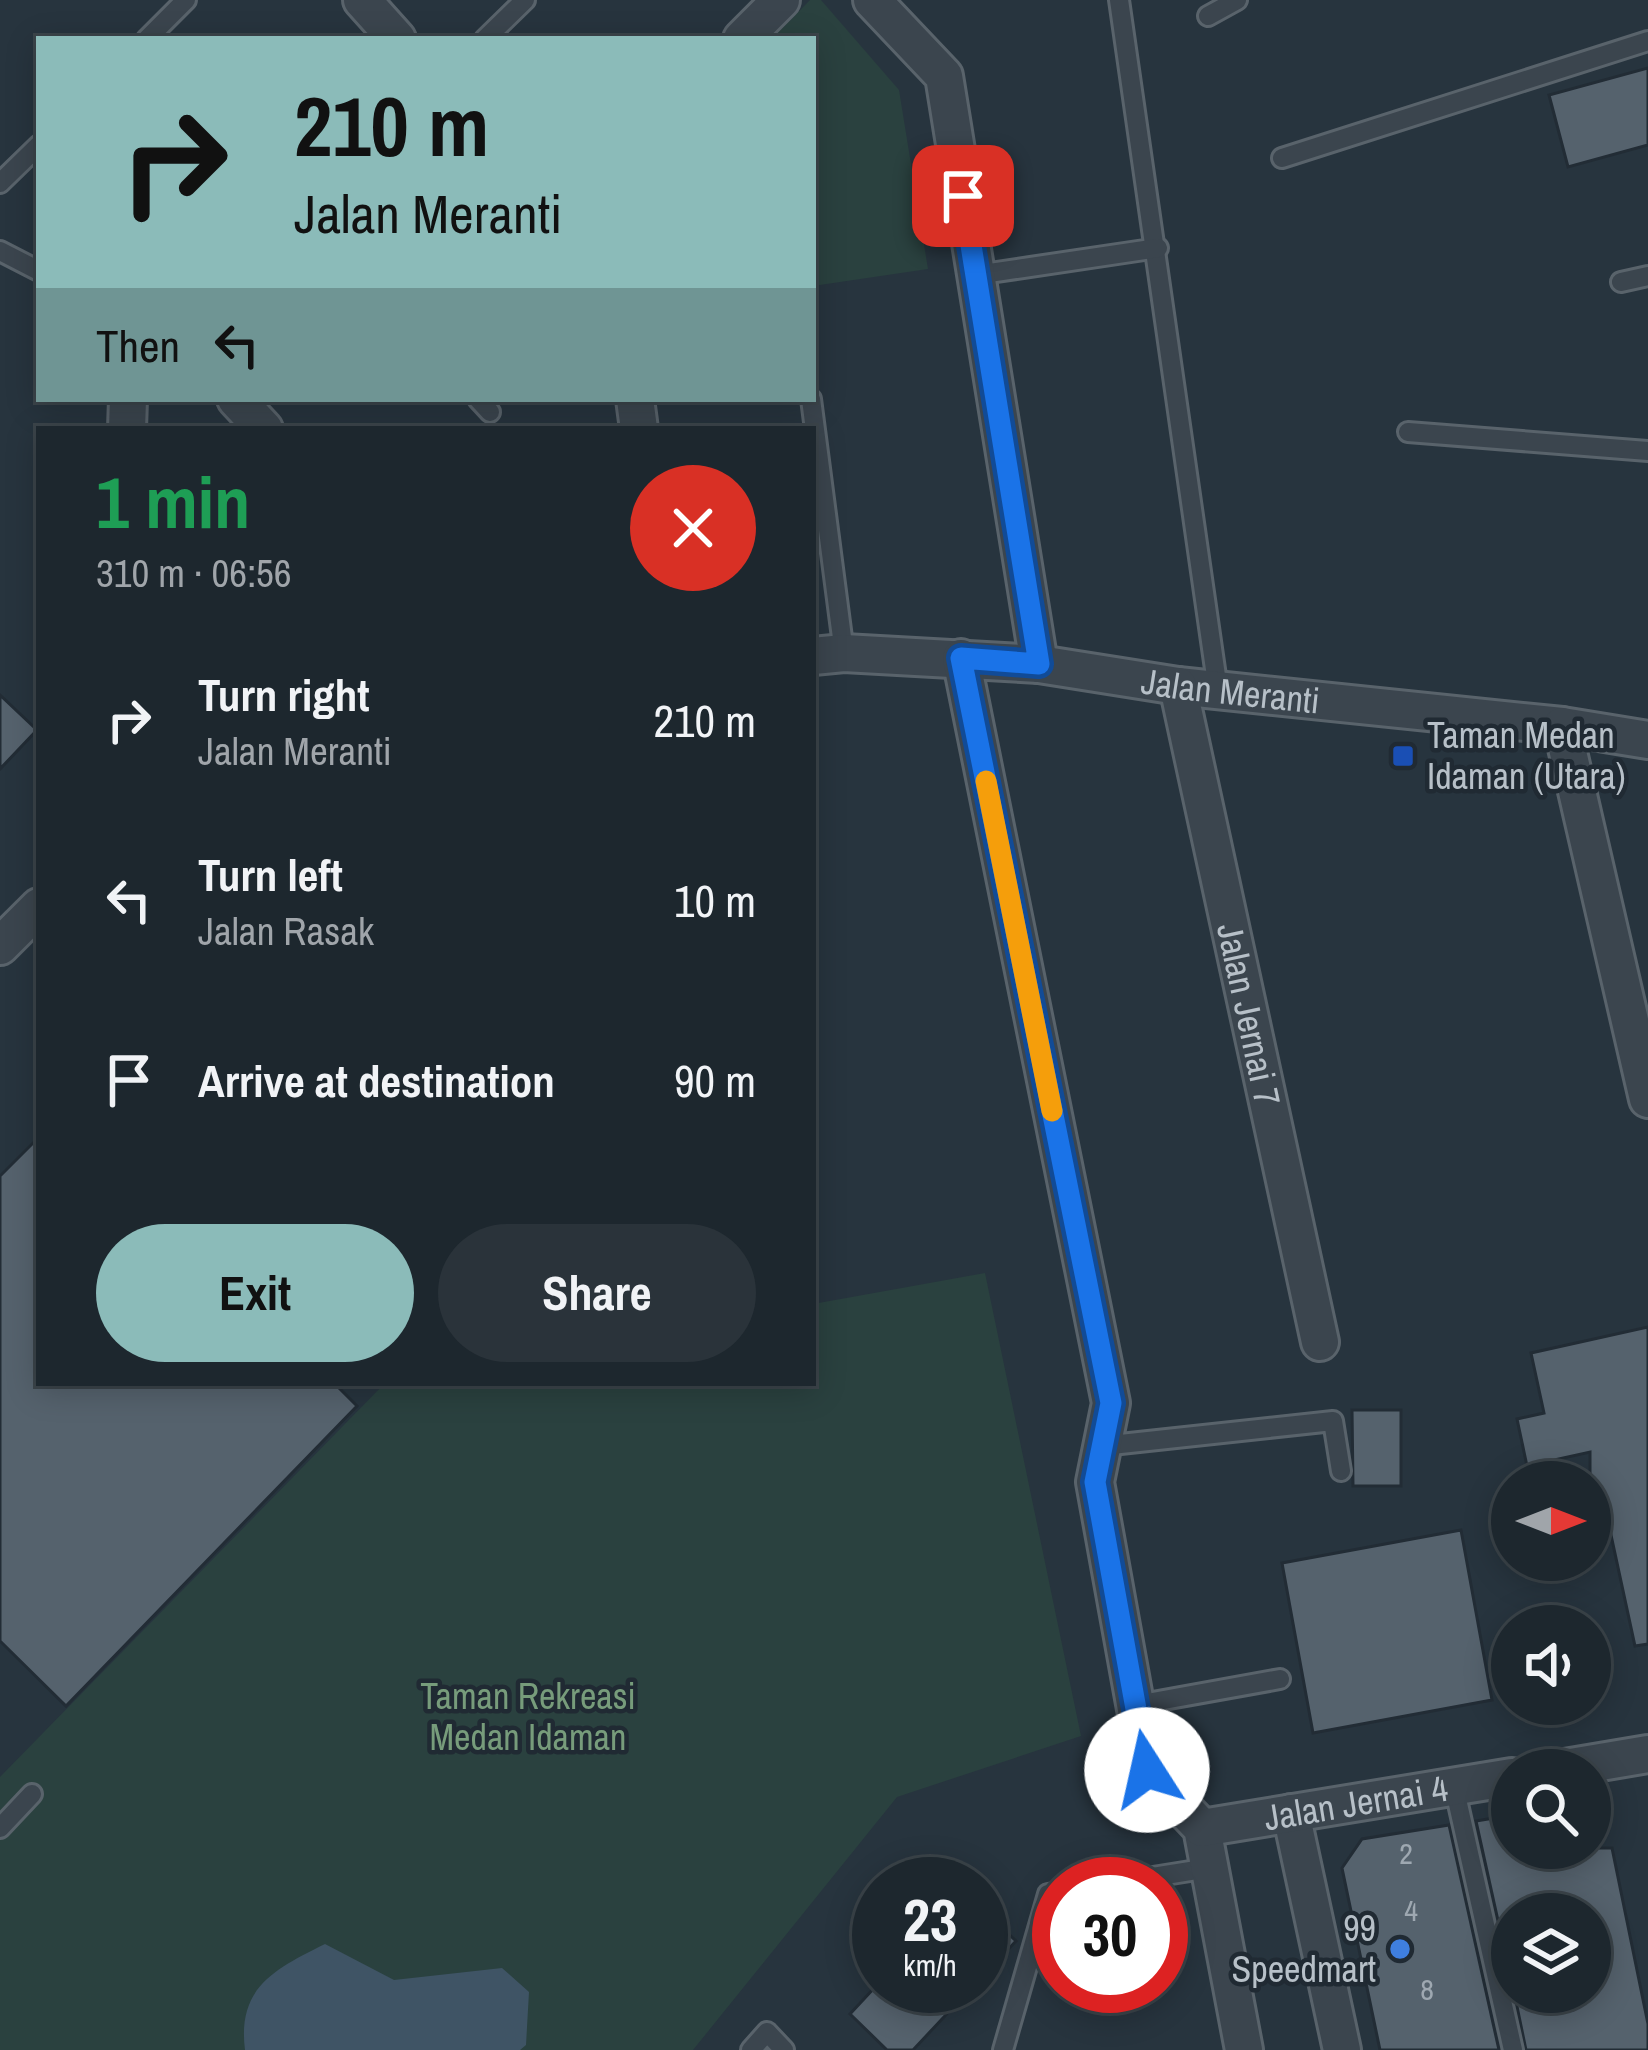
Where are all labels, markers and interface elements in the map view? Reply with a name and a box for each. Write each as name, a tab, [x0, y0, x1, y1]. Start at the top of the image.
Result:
text: 210 m	[294, 69, 489, 182]
icon: right	[96, 84, 252, 240]
pin	[912, 145, 1014, 247]
icon: arrive	[930, 163, 996, 229]
text: Jalan Meranti	[294, 177, 562, 250]
icon: left	[204, 312, 270, 378]
text: Then	[96, 315, 180, 376]
text: 1 min	[96, 453, 250, 550]
button: close	[630, 465, 756, 591]
text: 310 m · 06:56	[96, 547, 292, 599]
street label: Jalan Meranti	[1138, 657, 1322, 725]
text: Turn right	[198, 664, 370, 725]
icon: right	[96, 687, 162, 753]
text: 210 m	[653, 690, 756, 751]
place label: Taman Medan Idaman (Utara)	[1427, 711, 1626, 800]
text: Jalan Meranti	[198, 725, 392, 777]
marker: Taman Medan Idaman (Utara)	[1390, 743, 1416, 769]
text: Turn left	[198, 844, 343, 905]
icon: left	[96, 867, 162, 933]
text: 10 m	[674, 870, 756, 931]
text: Jalan Rasak	[198, 905, 374, 957]
street label: Jalan Jernai 7	[1206, 919, 1292, 1110]
icon: arrive	[96, 1047, 162, 1113]
text: Arrive at destination	[198, 1050, 555, 1111]
text: 90 m	[674, 1050, 756, 1111]
button: Exit	[96, 1224, 414, 1362]
button: Share	[438, 1224, 756, 1362]
north arrow	[1491, 1461, 1611, 1581]
map controls	[1491, 1461, 1611, 2013]
button: sound	[1491, 1605, 1611, 1725]
park label: Taman Rekreasi Medan Idaman	[420, 1672, 636, 1761]
position arrow	[1084, 1707, 1210, 1833]
button: search	[1491, 1749, 1611, 1869]
street label: Jalan Jernai 4	[1260, 1764, 1451, 1841]
house number: 2	[1399, 1833, 1413, 1873]
speed limit sign: 30	[1032, 1857, 1188, 2013]
text: 23	[903, 1879, 957, 1960]
house number: 4	[1404, 1890, 1418, 1930]
button: layers	[1491, 1893, 1611, 2013]
place label: 99 Speedmart	[1232, 1904, 1376, 1993]
marker: 99 Speedmart	[1387, 1936, 1413, 1962]
text: km/h	[903, 1945, 957, 1985]
house number: 8	[1420, 1969, 1434, 2009]

